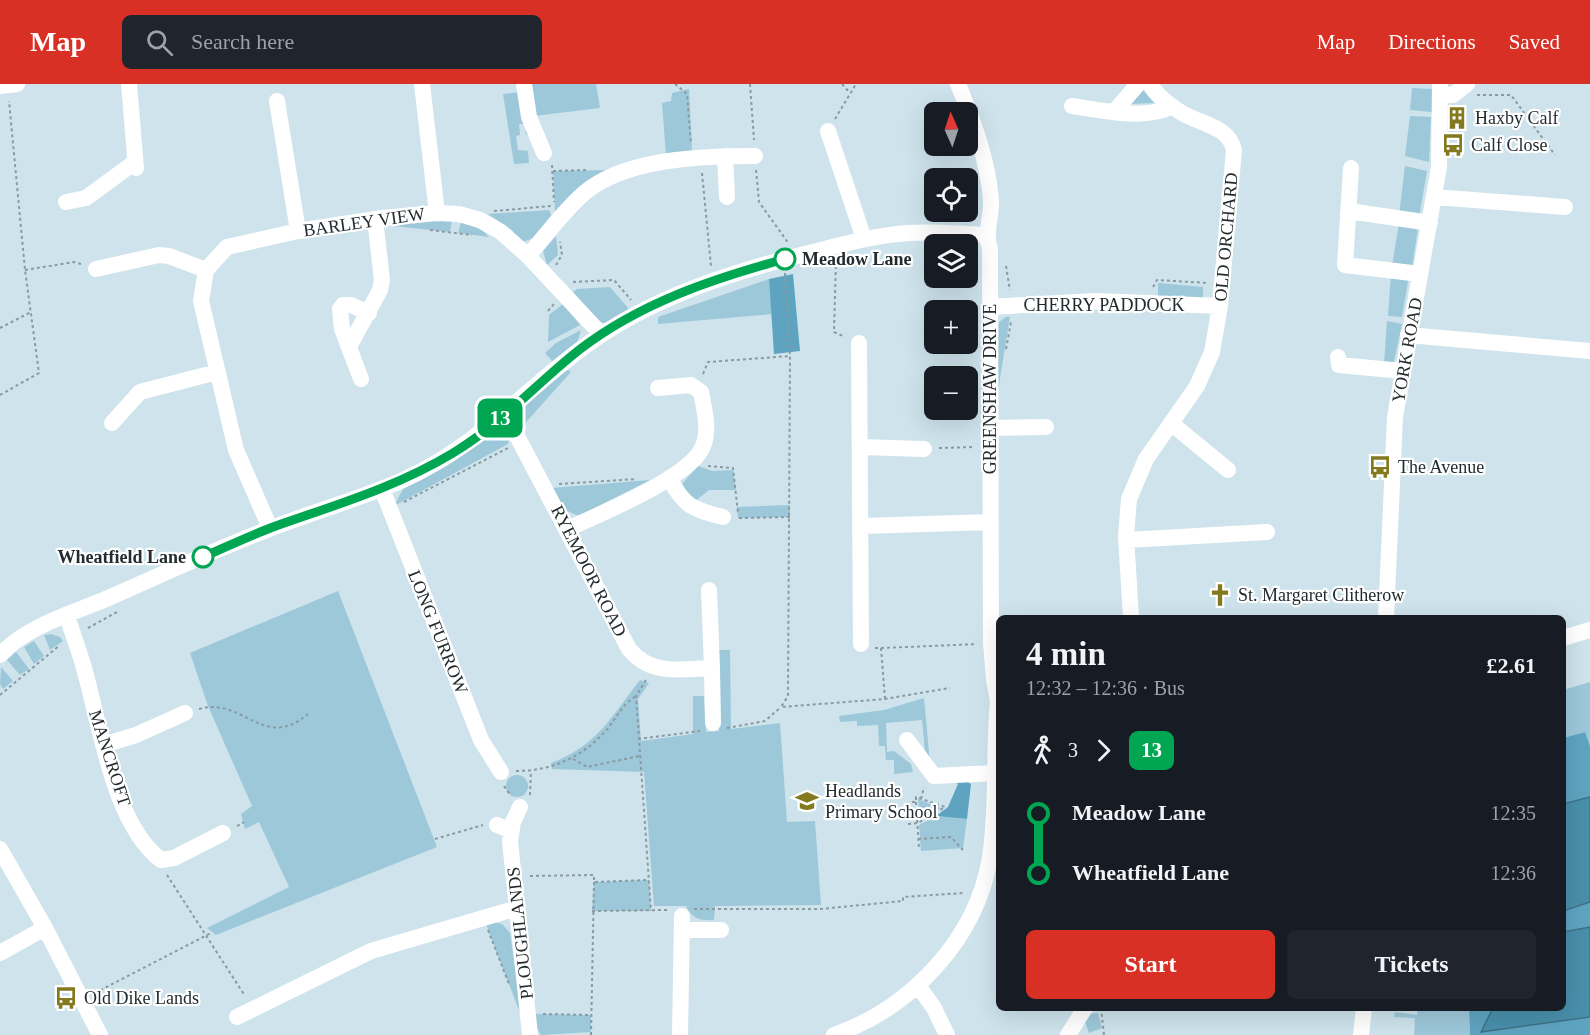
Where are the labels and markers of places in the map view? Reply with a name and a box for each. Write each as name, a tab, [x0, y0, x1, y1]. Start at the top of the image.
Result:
building icon: Haxby Calf	[1444, 105, 1470, 131]
place label: Haxby Calf	[1475, 108, 1558, 128]
bus stop icon: Calf Close	[1440, 132, 1466, 158]
place label: Calf Close	[1471, 135, 1548, 155]
marker: Meadow Lane	[774, 248, 796, 270]
place label: Meadow Lane	[802, 249, 912, 269]
bus stop icon: The Avenue	[1367, 454, 1393, 480]
place label: The Avenue	[1398, 457, 1484, 477]
marker: Wheatfield Lane	[192, 546, 214, 568]
place label: Wheatfield Lane	[58, 547, 186, 567]
church icon: St. Margaret Clitherow	[1207, 582, 1233, 608]
place label: St. Margaret Clitherow	[1238, 585, 1404, 605]
place label: Headlands Primary School	[825, 781, 938, 822]
school or university icon: Headlands Primary School	[794, 788, 820, 814]
bus stop icon: Old Dike Lands	[53, 985, 79, 1011]
place label: Old Dike Lands	[84, 988, 199, 1008]

